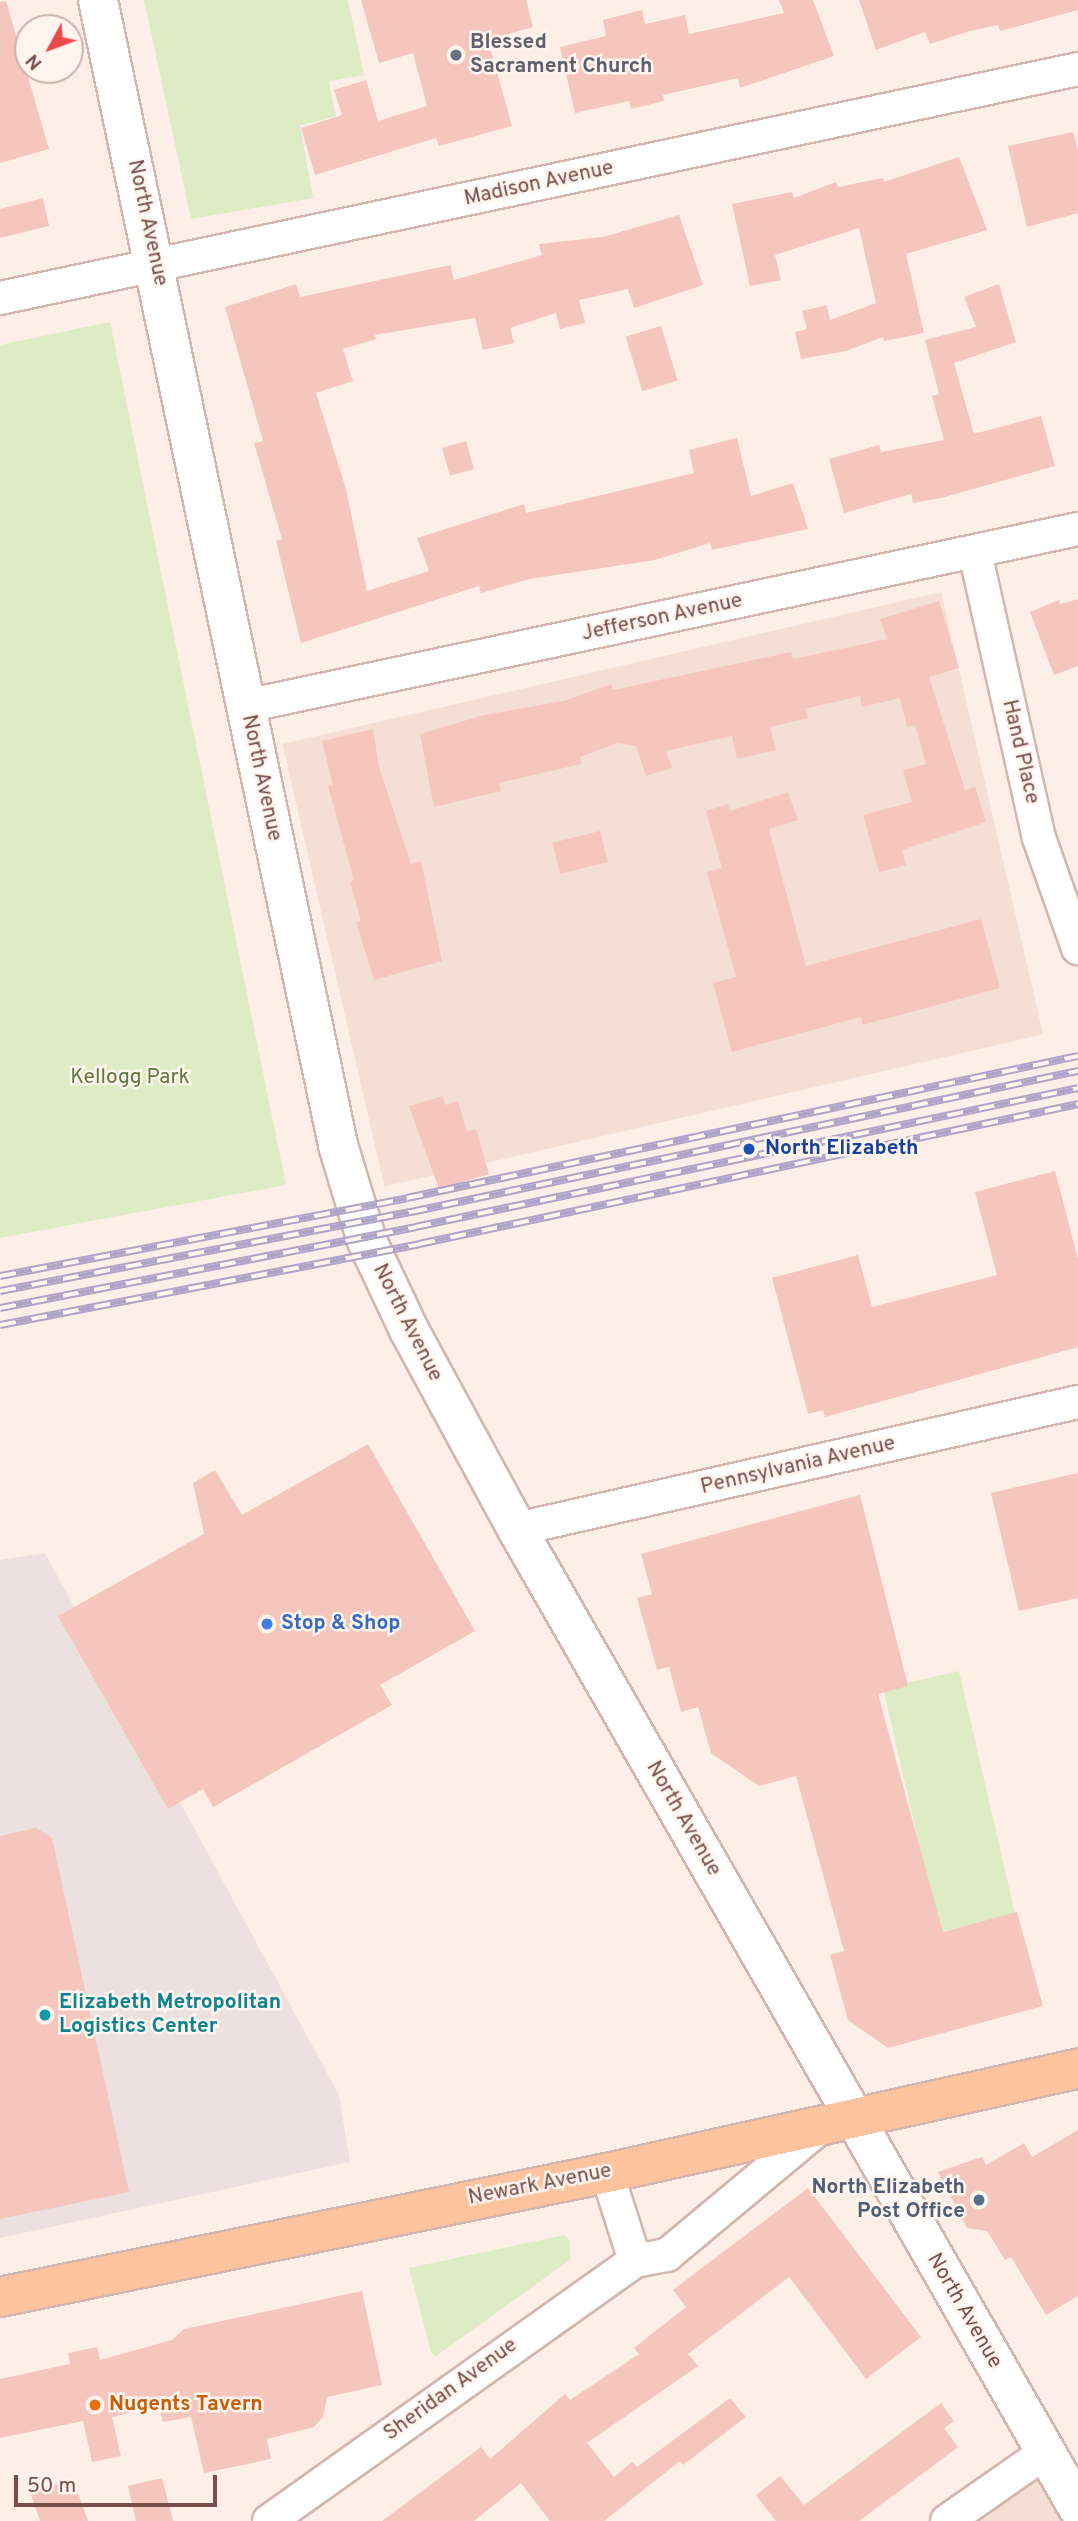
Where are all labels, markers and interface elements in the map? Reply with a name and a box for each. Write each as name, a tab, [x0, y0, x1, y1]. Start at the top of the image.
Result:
north arrow	[14, 14, 84, 84]
place label: Blessed Sacrament Church	[470, 30, 652, 80]
marker: Blessed Sacrament Church	[448, 47, 464, 63]
text: N	[21, 48, 48, 74]
street label: Madison Avenue	[462, 156, 616, 212]
street label: North Avenue	[121, 157, 173, 289]
street label: Jefferson Avenue	[579, 589, 745, 647]
street label: Hand Place	[996, 697, 1044, 807]
street label: North Avenue	[235, 712, 287, 844]
park label: Kellogg Park	[70, 1065, 190, 1091]
place label: North Elizabeth	[765, 1136, 918, 1162]
marker: North Elizabeth	[739, 1139, 759, 1159]
street label: North Avenue	[366, 1260, 448, 1386]
street label: Pennsylvania Avenue	[698, 1431, 898, 1501]
place label: Stop & Shop	[281, 1611, 400, 1637]
marker: Stop & Shop	[259, 1616, 275, 1632]
street label: North Avenue	[640, 1757, 726, 1881]
place label: Elizabeth Metropolitan Logistics Center	[59, 1990, 281, 2040]
marker: Elizabeth Metropolitan Logistics Center	[37, 2007, 53, 2023]
street label: Newark Avenue	[466, 2159, 614, 2211]
place label: North Elizabeth Post Office	[812, 2175, 965, 2225]
marker: North Elizabeth Post Office	[971, 2192, 987, 2208]
street label: North Avenue	[921, 2249, 1007, 2373]
street label: Sheridan Avenue	[379, 2333, 523, 2447]
place label: Nugents Tavern	[109, 2392, 263, 2418]
marker: Nugents Tavern	[87, 2397, 103, 2413]
scale bar	[18, 2462, 220, 2506]
text: 50 m	[27, 2473, 76, 2500]

